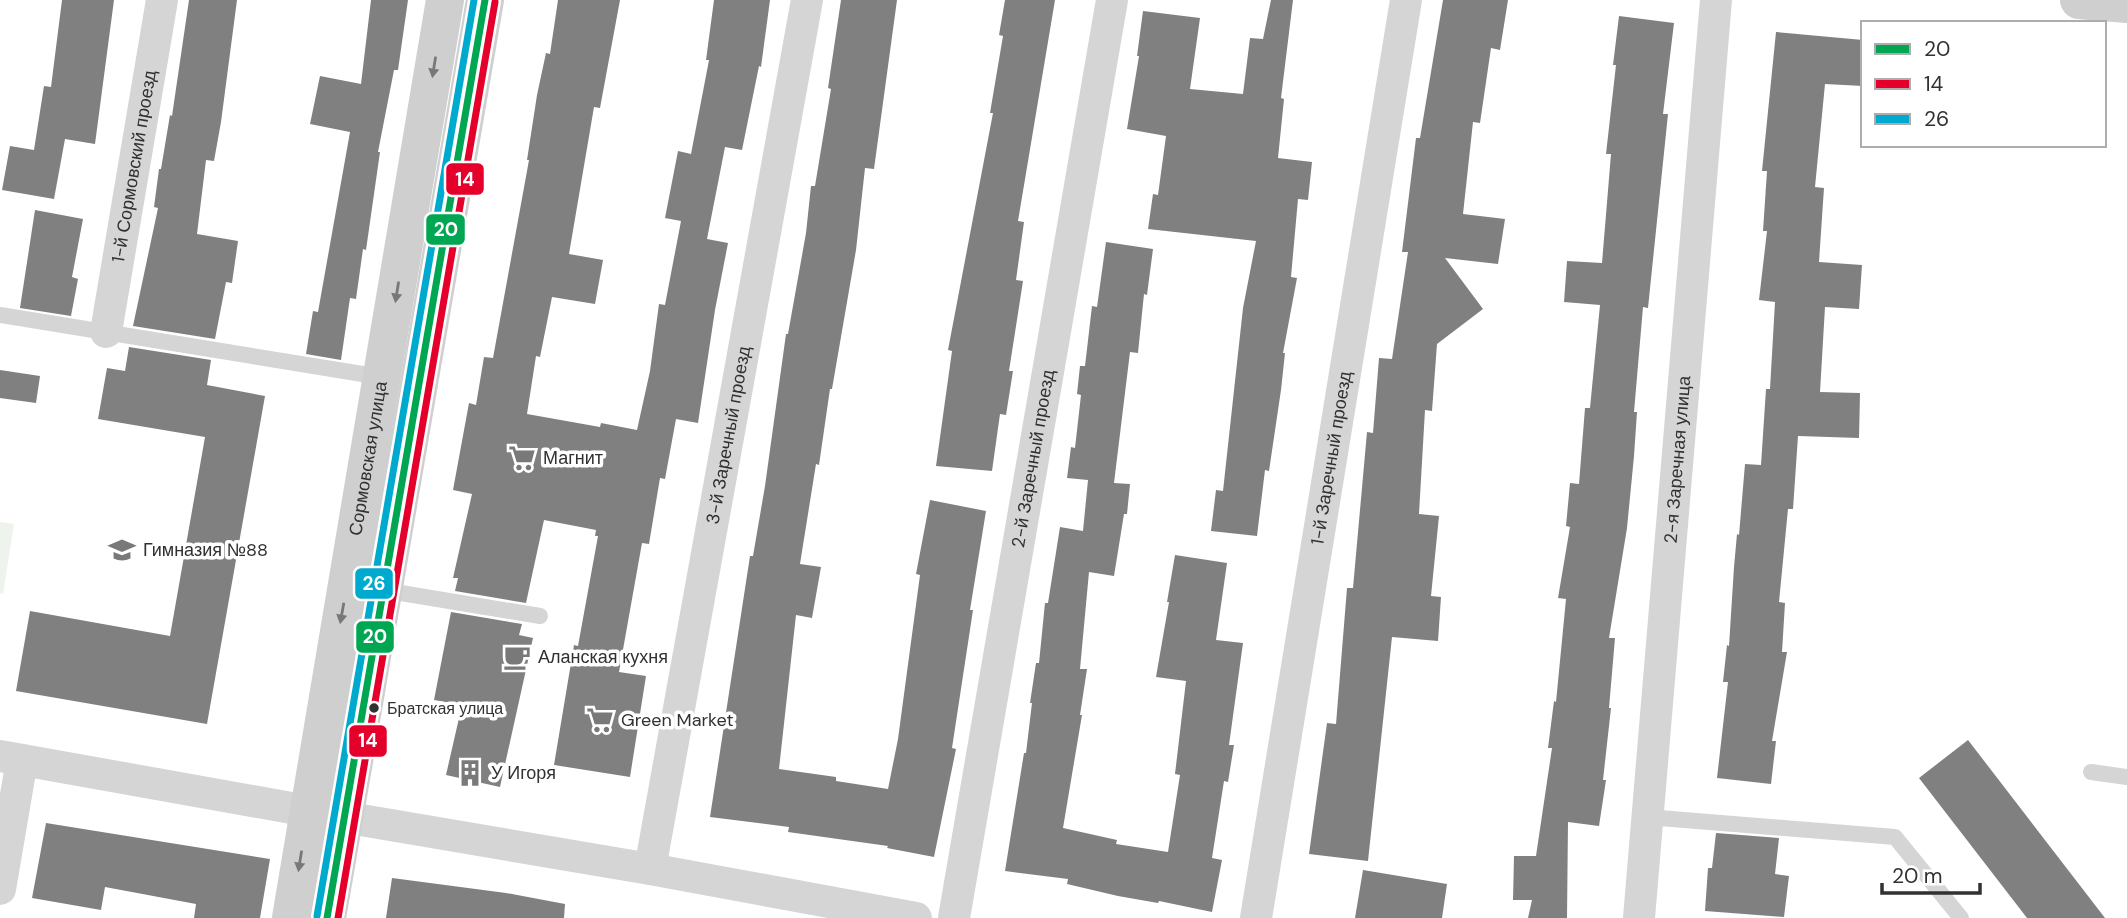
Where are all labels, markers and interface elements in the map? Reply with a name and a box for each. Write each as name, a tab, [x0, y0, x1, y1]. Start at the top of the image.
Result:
legend	[1861, 21, 2106, 147]
text: 20	[1924, 35, 1950, 63]
one-way arrow	[428, 56, 439, 78]
street label: 1-й Сормовский проезд	[106, 68, 162, 264]
text: 14	[1924, 70, 1944, 98]
text: 26	[1924, 105, 1949, 133]
line badge: 14	[445, 162, 485, 196]
text: 14	[455, 167, 475, 192]
line badge: 20	[425, 213, 466, 246]
text: 20	[434, 217, 458, 242]
one-way arrow	[391, 281, 402, 303]
street label: 3-й Заречный проезд	[701, 344, 756, 526]
street label: 2-й Заречный проезд	[1006, 367, 1060, 550]
street label: 1-й Заречный проезд	[1305, 369, 1357, 547]
street label: 2-я Заречная улица	[1658, 374, 1697, 545]
street label: Сормовская улица	[343, 378, 393, 537]
supermarket icon: Магнит	[507, 443, 537, 473]
place label: Магнит	[543, 446, 603, 470]
school or university icon: Гимназия №88	[107, 535, 137, 565]
place label: Гимназия №88	[143, 538, 268, 562]
line badge: 26	[354, 567, 394, 600]
text: 26	[362, 571, 386, 596]
one-way arrow	[337, 602, 348, 624]
line badge: 20	[355, 620, 395, 654]
text: 20	[363, 624, 387, 649]
cafe icon: Аланская кухня	[502, 642, 532, 672]
place label: Аланская кухня	[538, 645, 668, 669]
place label: Братская улица	[387, 698, 503, 719]
marker: Братская улица	[367, 701, 381, 715]
supermarket icon: Green Market	[585, 705, 615, 735]
place label: Green Market	[621, 708, 734, 732]
line badge: 14	[348, 724, 388, 758]
text: 14	[358, 728, 378, 753]
building icon: У Игоря	[455, 758, 485, 788]
place label: У Игоря	[491, 761, 556, 785]
one-way arrow	[294, 850, 305, 872]
scale bar	[1882, 852, 1980, 896]
text: 20 m	[1892, 862, 1943, 890]

